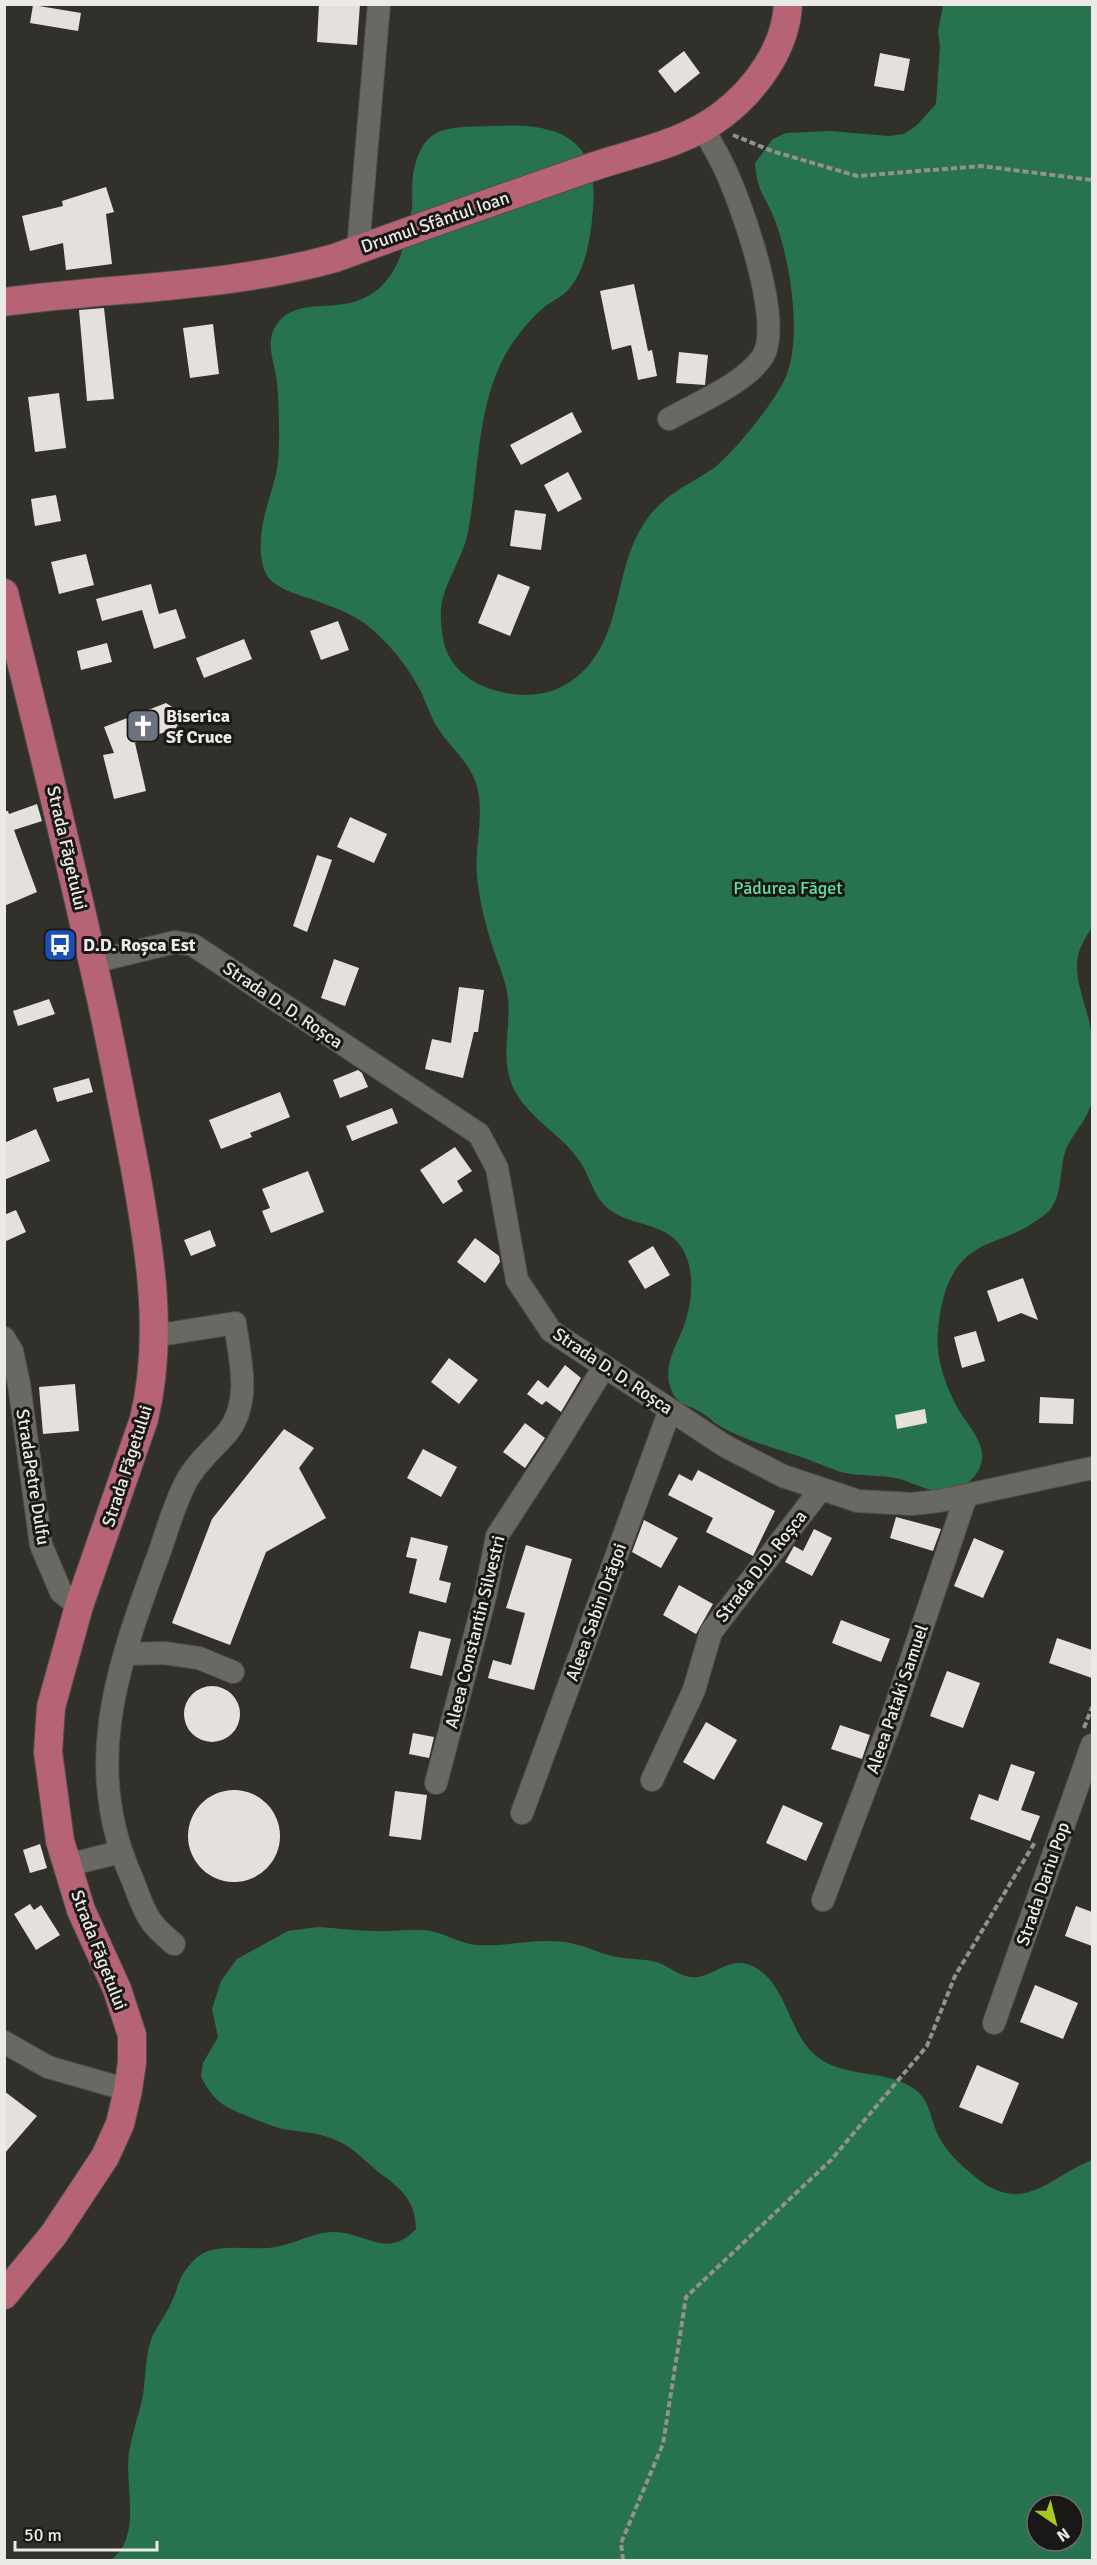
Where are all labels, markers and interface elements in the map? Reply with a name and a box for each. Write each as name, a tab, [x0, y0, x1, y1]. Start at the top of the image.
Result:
street label: Drumul Sfântul Ioan	[358, 186, 512, 258]
place label: Biserica Sf Cruce	[166, 705, 232, 748]
church icon: Biserica Sf Cruce	[125, 708, 161, 744]
street label: Strada Făgetului	[42, 784, 92, 912]
park label: Pădurea Făget	[733, 877, 843, 899]
bus stop icon: D.D. Roșca Est	[42, 927, 78, 963]
place label: D.D. Roșca Est	[83, 934, 196, 956]
street label: Strada D. D. Roșca	[219, 957, 347, 1053]
street label: Strada D. D. Roșca	[549, 1323, 677, 1419]
street label: Strada Făgetului	[97, 1402, 157, 1530]
street label: StradaPetre Dulfu	[11, 1407, 55, 1547]
street label: Strada D.D. Roșca	[711, 1506, 811, 1626]
street label: Aleea Constantin Silvestri	[440, 1533, 510, 1731]
street label: Aleea Sabin Drăgoi	[561, 1540, 631, 1684]
street label: Aleea Pataki Samuel	[861, 1621, 933, 1777]
street label: Strada Dariu Pop	[1012, 1819, 1074, 1949]
street label: Strada Făgetului	[66, 1887, 132, 2013]
north arrow	[1025, 2493, 1085, 2553]
scale bar	[15, 2514, 158, 2552]
text: N	[1053, 2523, 1073, 2546]
text: 50 m	[24, 2524, 62, 2546]

